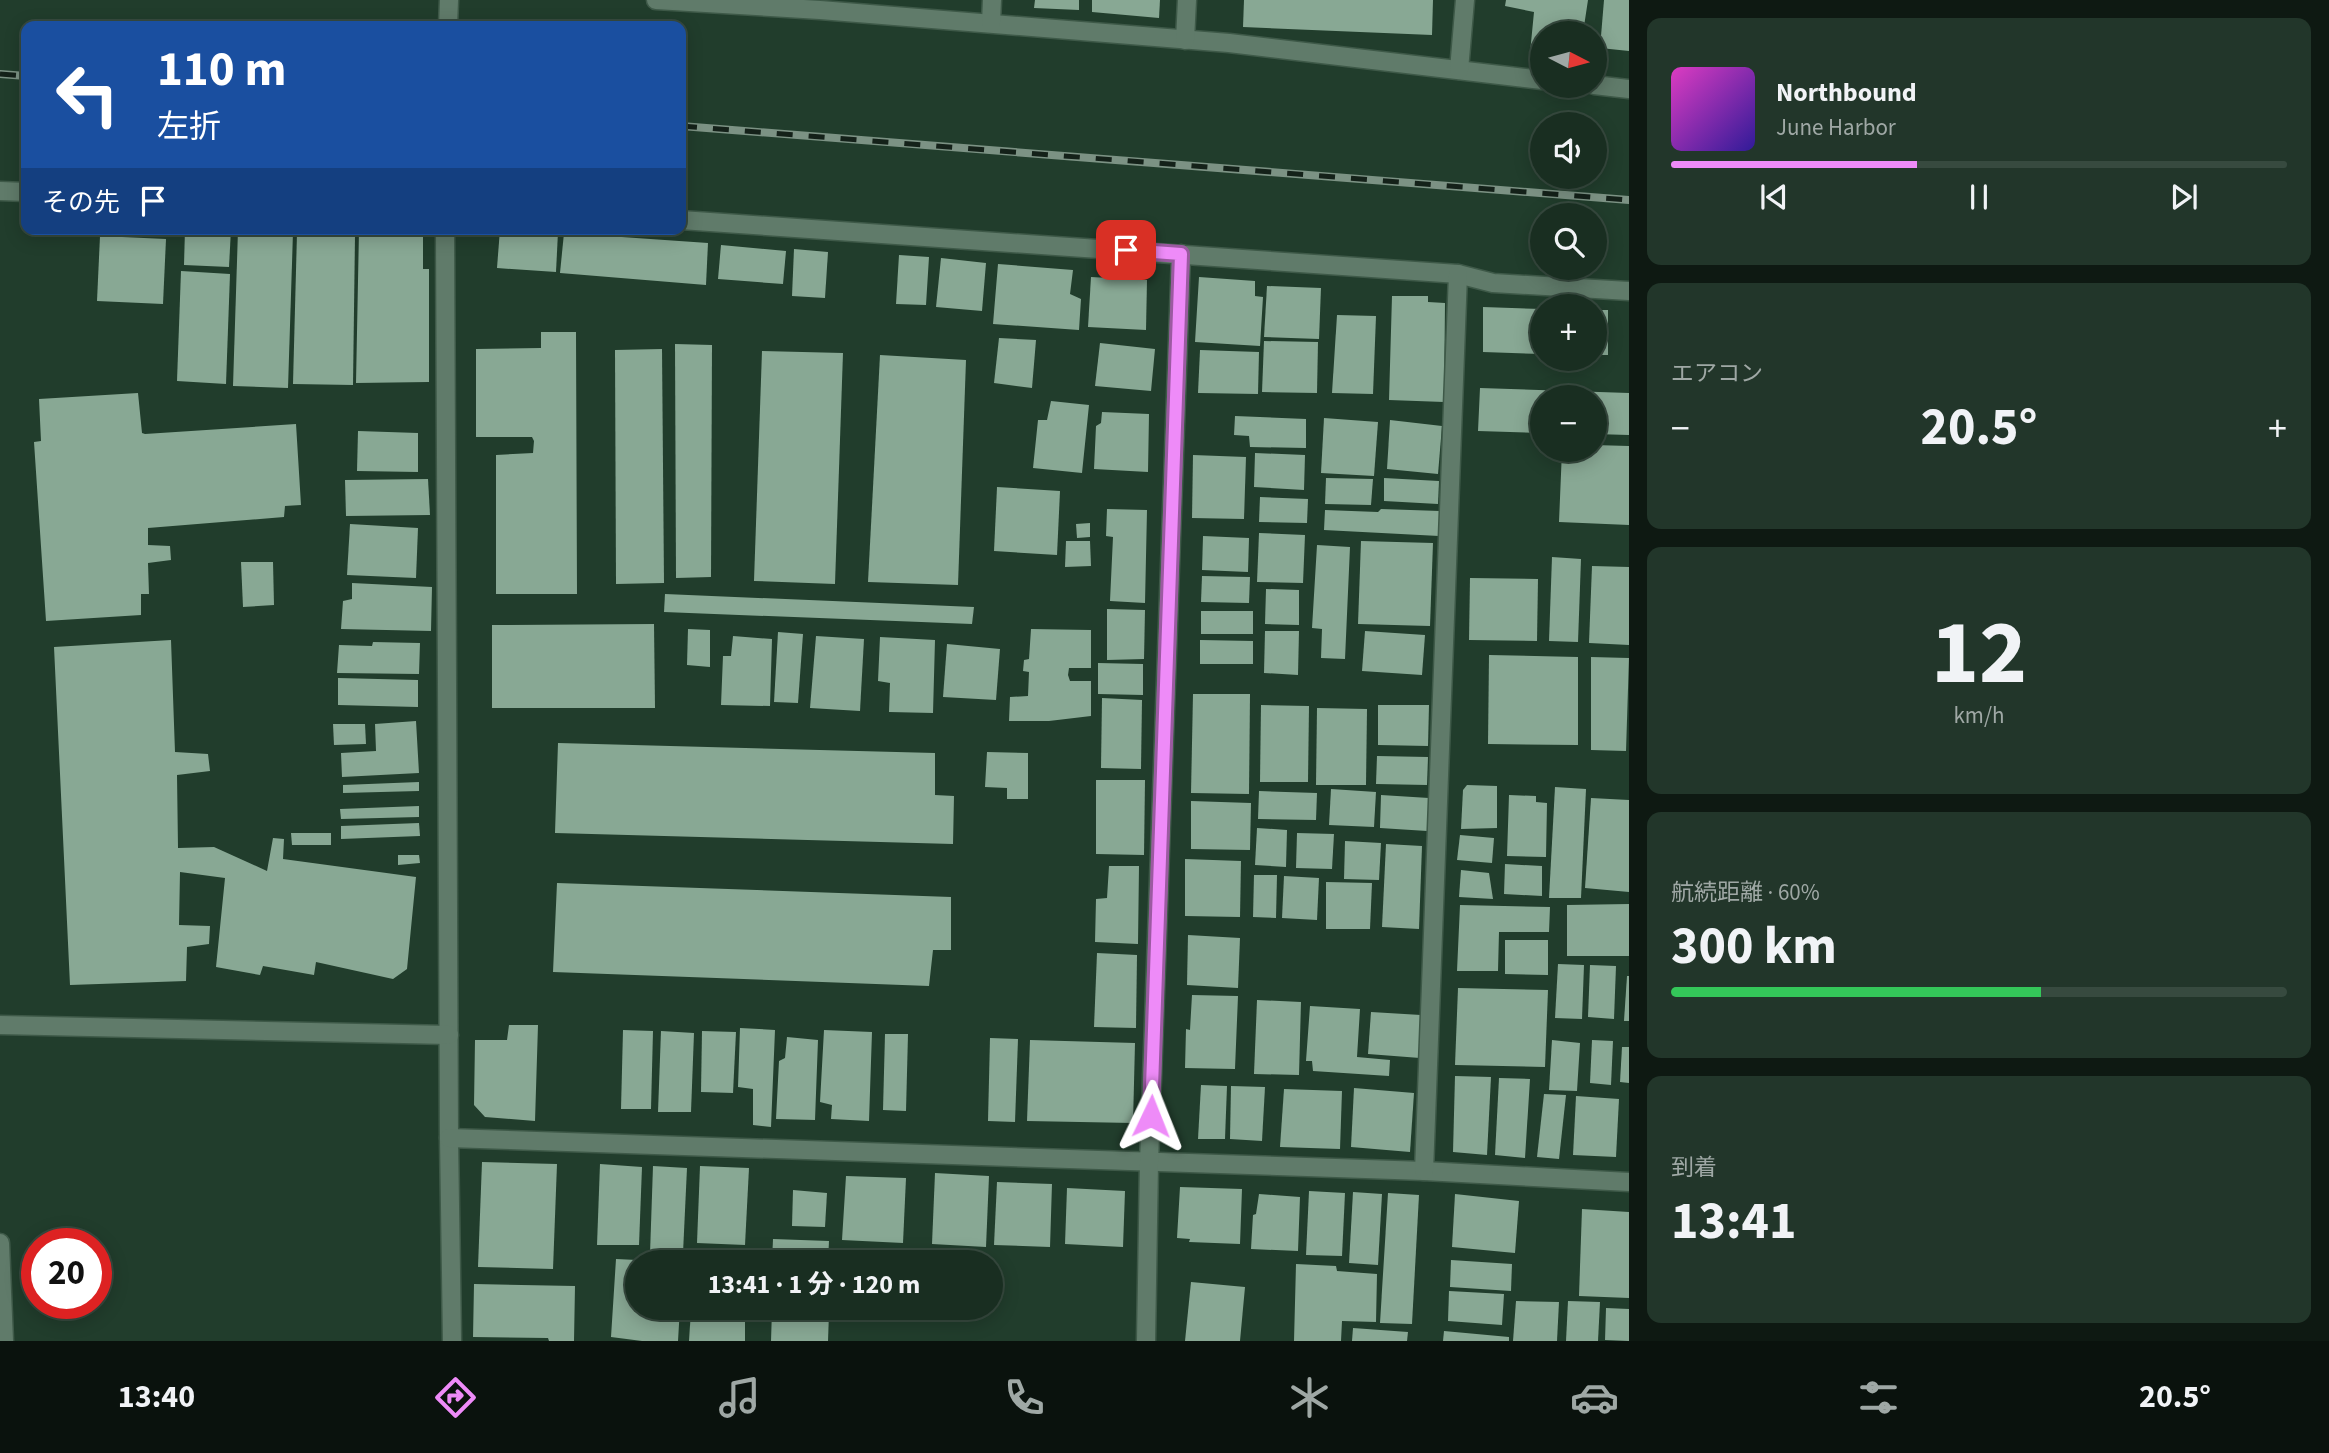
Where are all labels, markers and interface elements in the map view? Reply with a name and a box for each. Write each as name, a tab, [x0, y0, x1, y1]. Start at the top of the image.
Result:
north arrow	[1530, 21, 1606, 98]
map controls	[1530, 21, 1607, 462]
text: 110 m	[157, 35, 286, 105]
icon: left	[42, 49, 133, 140]
text: Northbound	[1776, 74, 1917, 111]
text: 左折	[157, 104, 221, 150]
text: June Harbor	[1776, 111, 1896, 144]
button: sound	[1530, 112, 1607, 189]
icon: previous	[1755, 178, 1793, 216]
icon: pause	[1960, 178, 1998, 216]
icon: next	[2165, 178, 2203, 216]
icon: arrive	[134, 182, 172, 220]
text: その先	[42, 184, 120, 221]
button: search	[1530, 203, 1607, 280]
pin	[1096, 220, 1156, 280]
icon: arrive	[1107, 231, 1145, 269]
button: +	[1530, 294, 1607, 371]
text: エアコン	[1671, 357, 1763, 390]
button: −	[1530, 385, 1607, 462]
text: 20.5°	[1921, 391, 2037, 465]
text: −	[1671, 402, 1690, 456]
text: +	[2268, 402, 2287, 456]
text: 12	[1931, 589, 2027, 718]
text: km/h	[1953, 699, 2005, 732]
text: 航続距離 · 60%	[1671, 876, 1820, 909]
text: 300 km	[1671, 910, 1837, 984]
position arrow	[1114, 1079, 1188, 1153]
text: 到着	[1671, 1151, 1717, 1184]
text: 13:41	[1671, 1185, 1796, 1259]
speed limit sign: 20	[21, 1228, 112, 1319]
text: 13:41 · 1 分 · 120 m	[708, 1266, 920, 1303]
icon: directions	[431, 1373, 480, 1422]
icon: music	[715, 1373, 764, 1422]
icon: phone	[1000, 1373, 1049, 1422]
icon: climate	[1285, 1373, 1334, 1422]
icon: car	[1570, 1373, 1619, 1422]
icon: filters	[1854, 1373, 1903, 1422]
text: 13:40	[118, 1374, 195, 1420]
text: 20.5°	[2139, 1374, 2211, 1420]

